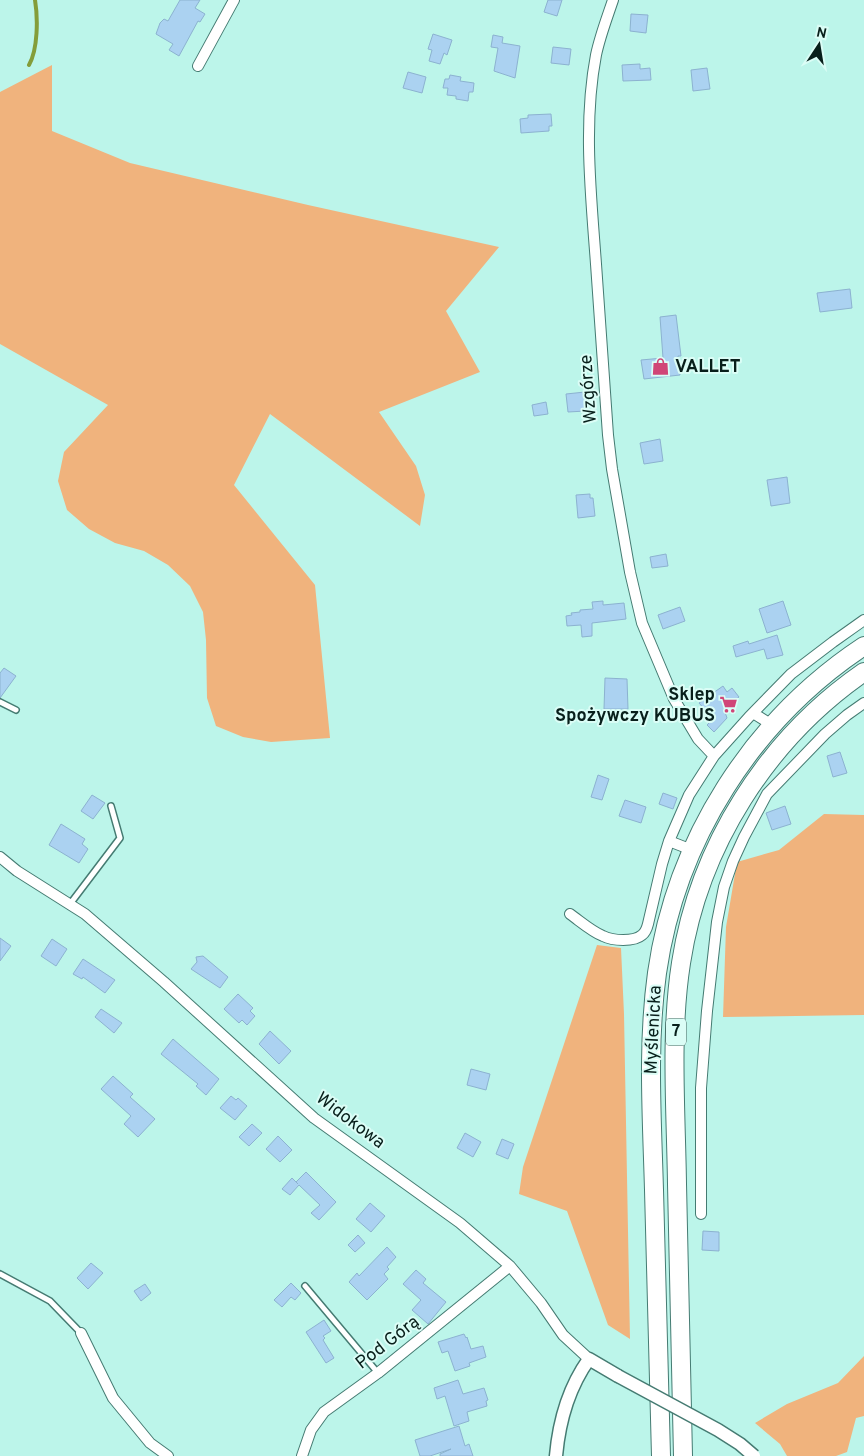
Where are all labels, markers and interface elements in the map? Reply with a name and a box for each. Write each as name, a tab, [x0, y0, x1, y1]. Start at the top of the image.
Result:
north arrow	[794, 20, 844, 70]
text: N	[815, 24, 828, 43]
street label: Wzgórze	[575, 354, 603, 424]
place label: VALLET	[675, 356, 741, 379]
shop icon: VALLET	[651, 357, 671, 377]
place label: Sklep Spożywczy KUBUS	[555, 684, 715, 728]
supermarket icon: Sklep Spożywczy KUBUS	[719, 695, 739, 715]
street label: Myślenicka	[640, 985, 668, 1075]
road number: 7	[666, 1019, 686, 1046]
street label: Widokowa	[311, 1087, 389, 1155]
street label: Pod Górą	[352, 1311, 424, 1375]

